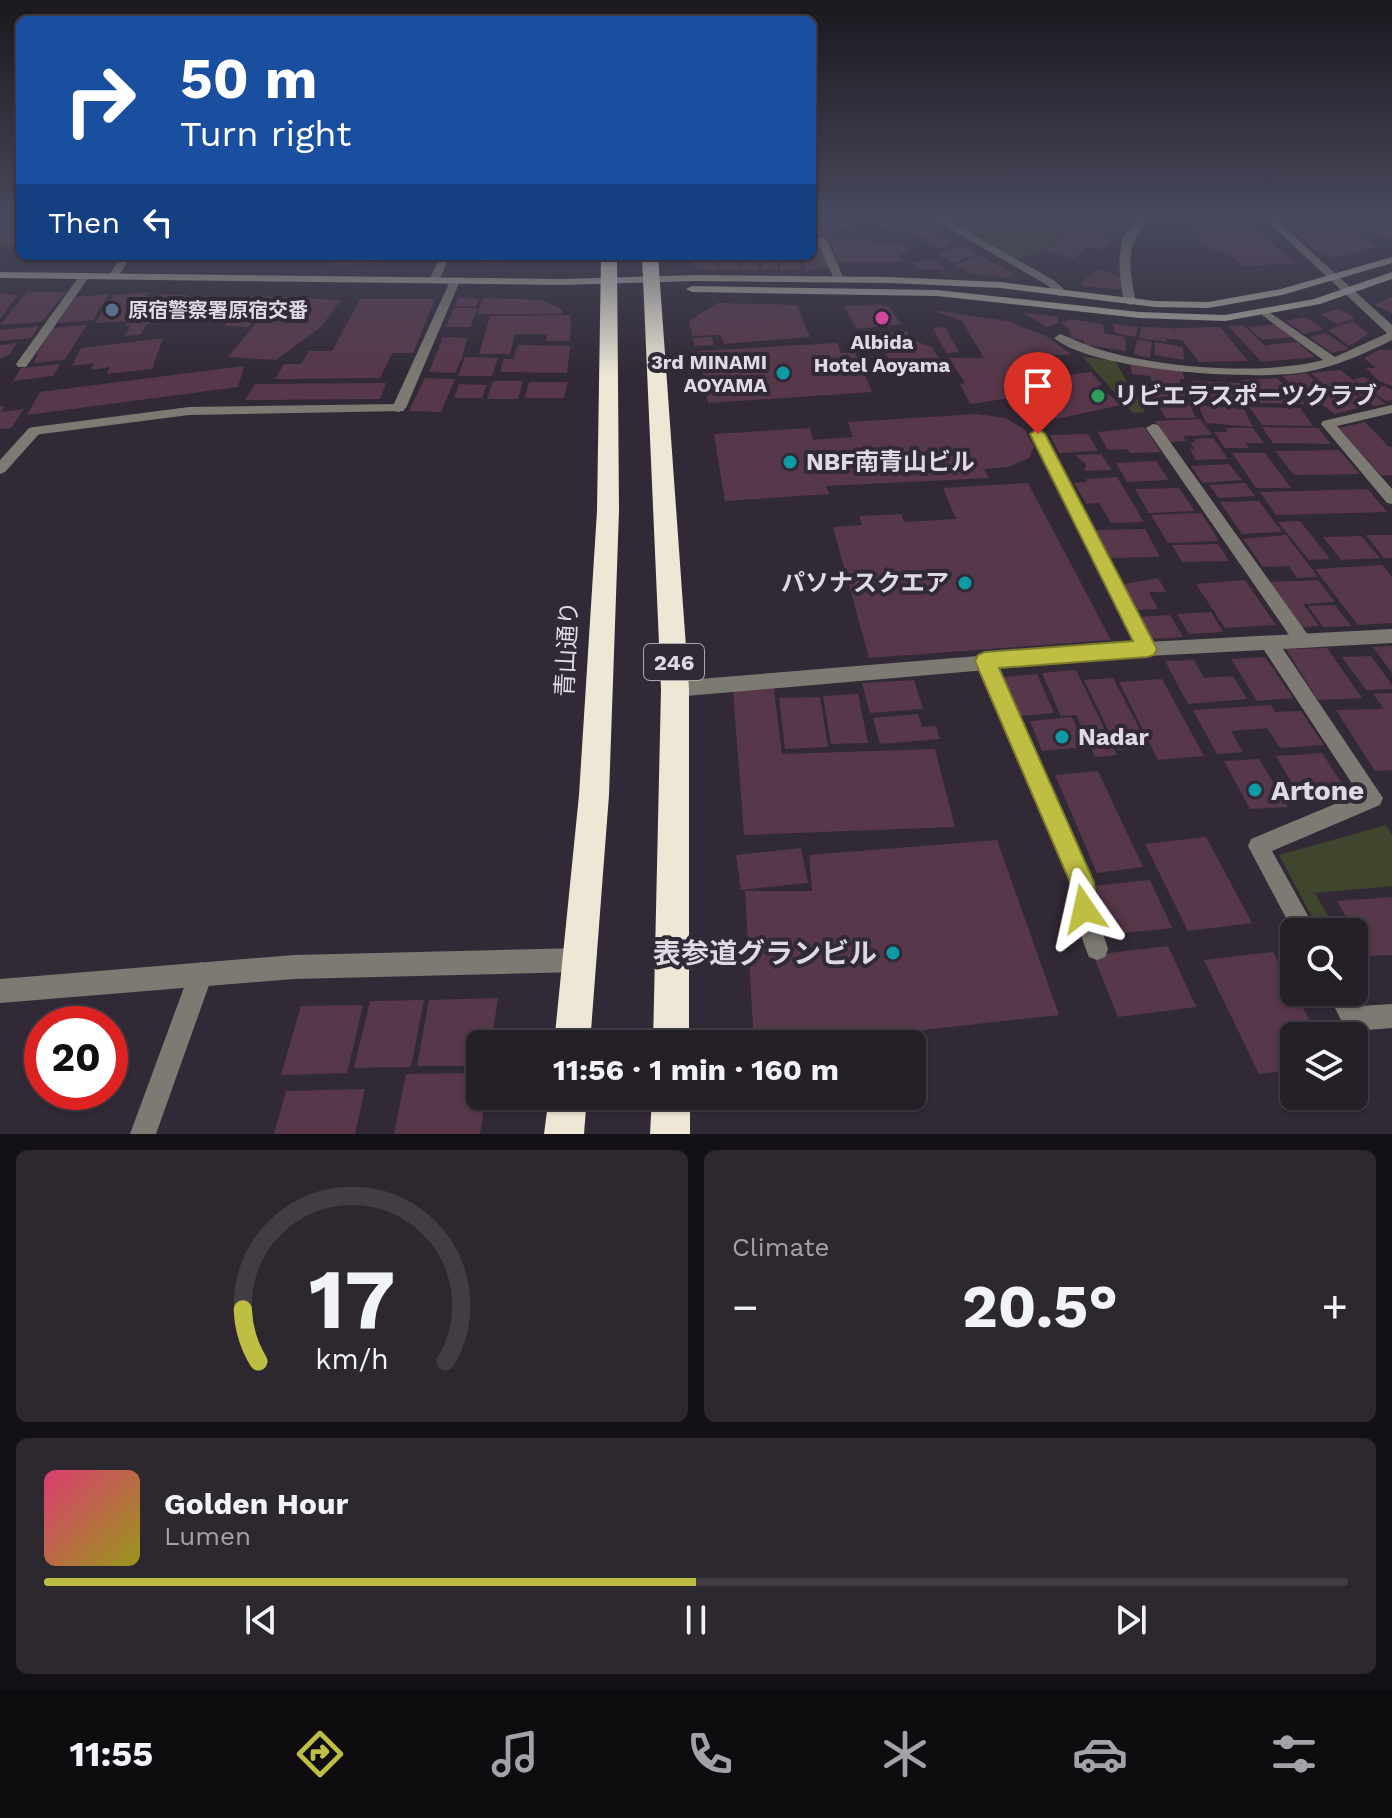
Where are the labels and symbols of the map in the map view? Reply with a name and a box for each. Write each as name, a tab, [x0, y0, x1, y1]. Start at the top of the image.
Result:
place label: 原宿警察署原宿交番	[128, 298, 308, 322]
marker: 原宿警察署原宿交番	[103, 301, 121, 319]
marker: Albida Hotel Aoyama	[873, 309, 891, 327]
place label: Albida Hotel Aoyama	[814, 330, 951, 377]
place label: 3rd MINAMI AOYAMA	[651, 350, 767, 397]
pin	[1004, 352, 1072, 434]
marker: 3rd MINAMI AOYAMA	[774, 364, 792, 382]
place label: リビエラスポーツクラブ	[1114, 382, 1377, 410]
marker: リビエラスポーツクラブ	[1089, 387, 1107, 405]
place label: NBF南青山ビル	[806, 448, 975, 476]
marker: NBF南青山ビル	[781, 453, 799, 471]
place label: パソナスクエア	[781, 569, 949, 597]
marker: パソナスクエア	[956, 574, 974, 592]
street label: 青山通り	[551, 600, 583, 698]
road number: 246	[644, 644, 704, 680]
place label: Nadar	[1078, 723, 1149, 751]
marker: Nadar	[1053, 728, 1071, 746]
place label: Artone	[1271, 774, 1364, 807]
marker: Artone	[1246, 781, 1264, 799]
position arrow	[1042, 867, 1126, 951]
place label: 表参道グランビル	[653, 937, 877, 970]
marker: 表参道グランビル	[884, 944, 902, 962]
speed limit sign: 20	[24, 1006, 128, 1110]

